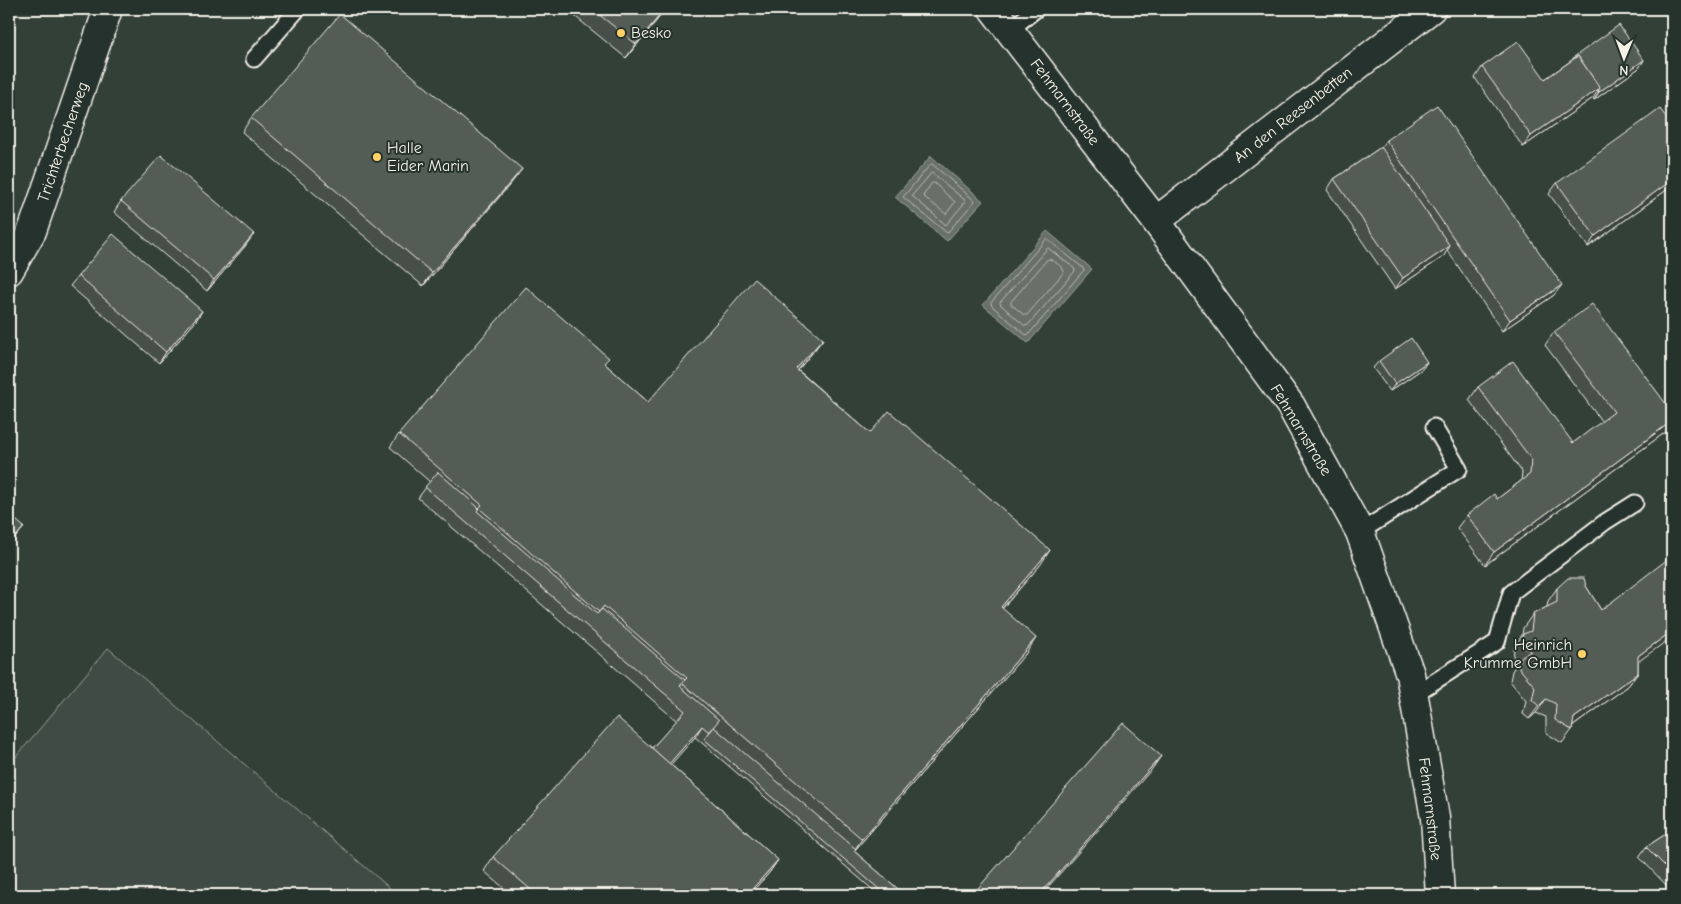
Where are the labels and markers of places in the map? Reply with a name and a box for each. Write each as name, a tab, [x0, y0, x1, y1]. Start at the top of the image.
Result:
place label: Besko	[631, 24, 671, 42]
marker: Besko	[615, 27, 627, 39]
place label: Halle Eider Marin	[387, 139, 469, 175]
marker: Halle Eider Marin	[371, 151, 383, 163]
place label: Heinrich Krumme GmbH	[1464, 636, 1572, 672]
marker: Heinrich Krumme GmbH	[1576, 648, 1588, 660]

